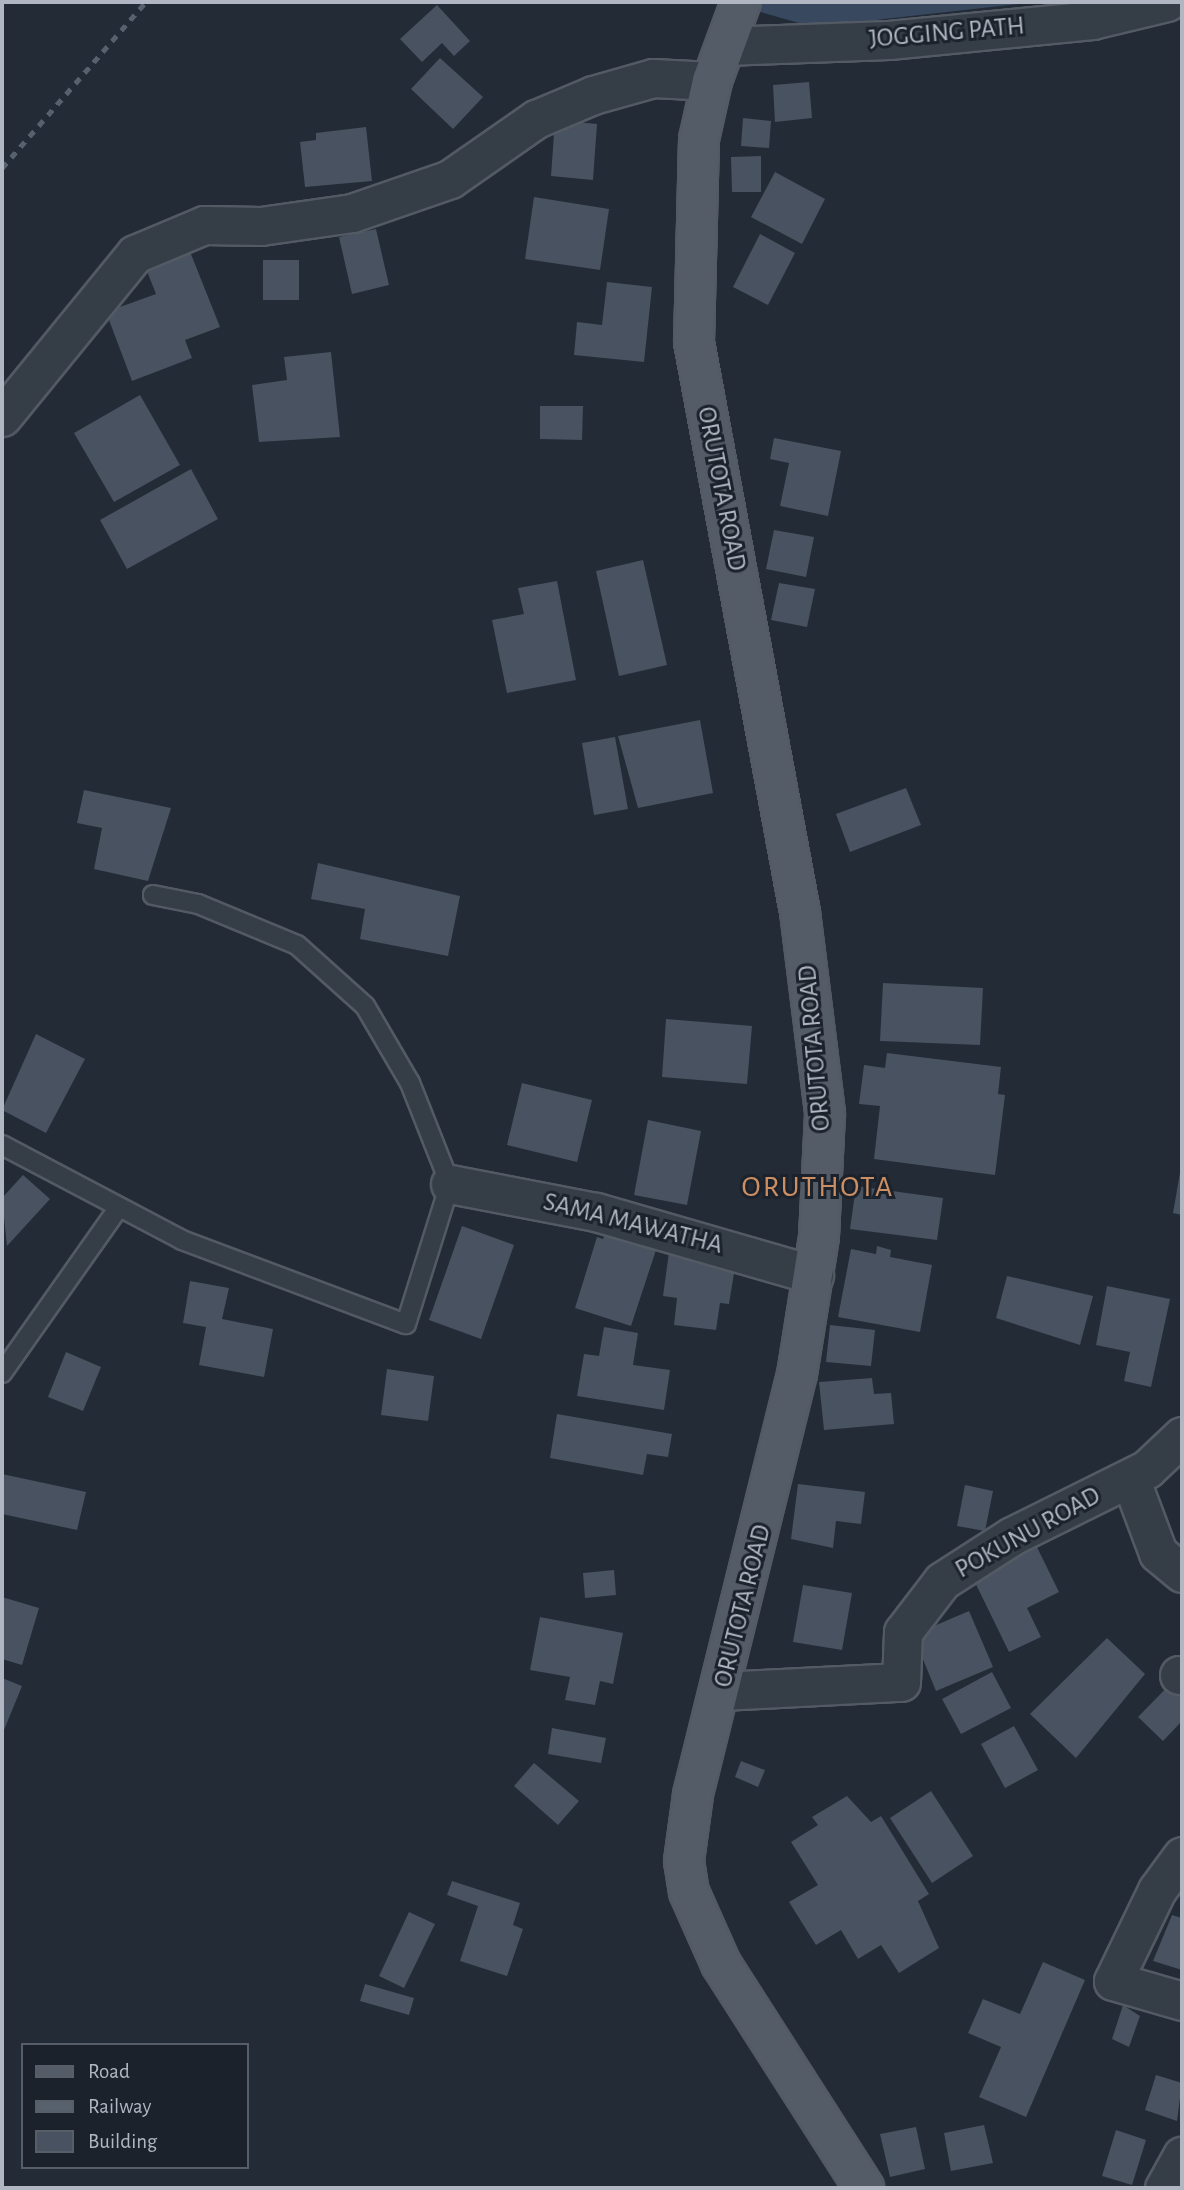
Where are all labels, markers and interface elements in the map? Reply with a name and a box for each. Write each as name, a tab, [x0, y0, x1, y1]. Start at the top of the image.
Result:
street label: JOGGING PATH	[868, 11, 1026, 55]
street label: ORUTOTA ROAD	[690, 404, 752, 574]
street label: ORUTOTA ROAD	[792, 964, 838, 1132]
district label: ORUTHOTA	[743, 1169, 893, 1205]
street label: SAMA MAWATHA	[540, 1187, 726, 1261]
street label: POKUNU ROAD	[950, 1480, 1106, 1586]
street label: ORUTOTA ROAD	[708, 1521, 778, 1691]
legend	[21, 2043, 248, 2169]
text: Road	[88, 2061, 130, 2082]
text: Railway	[88, 2096, 151, 2117]
text: Building	[88, 2131, 157, 2152]

